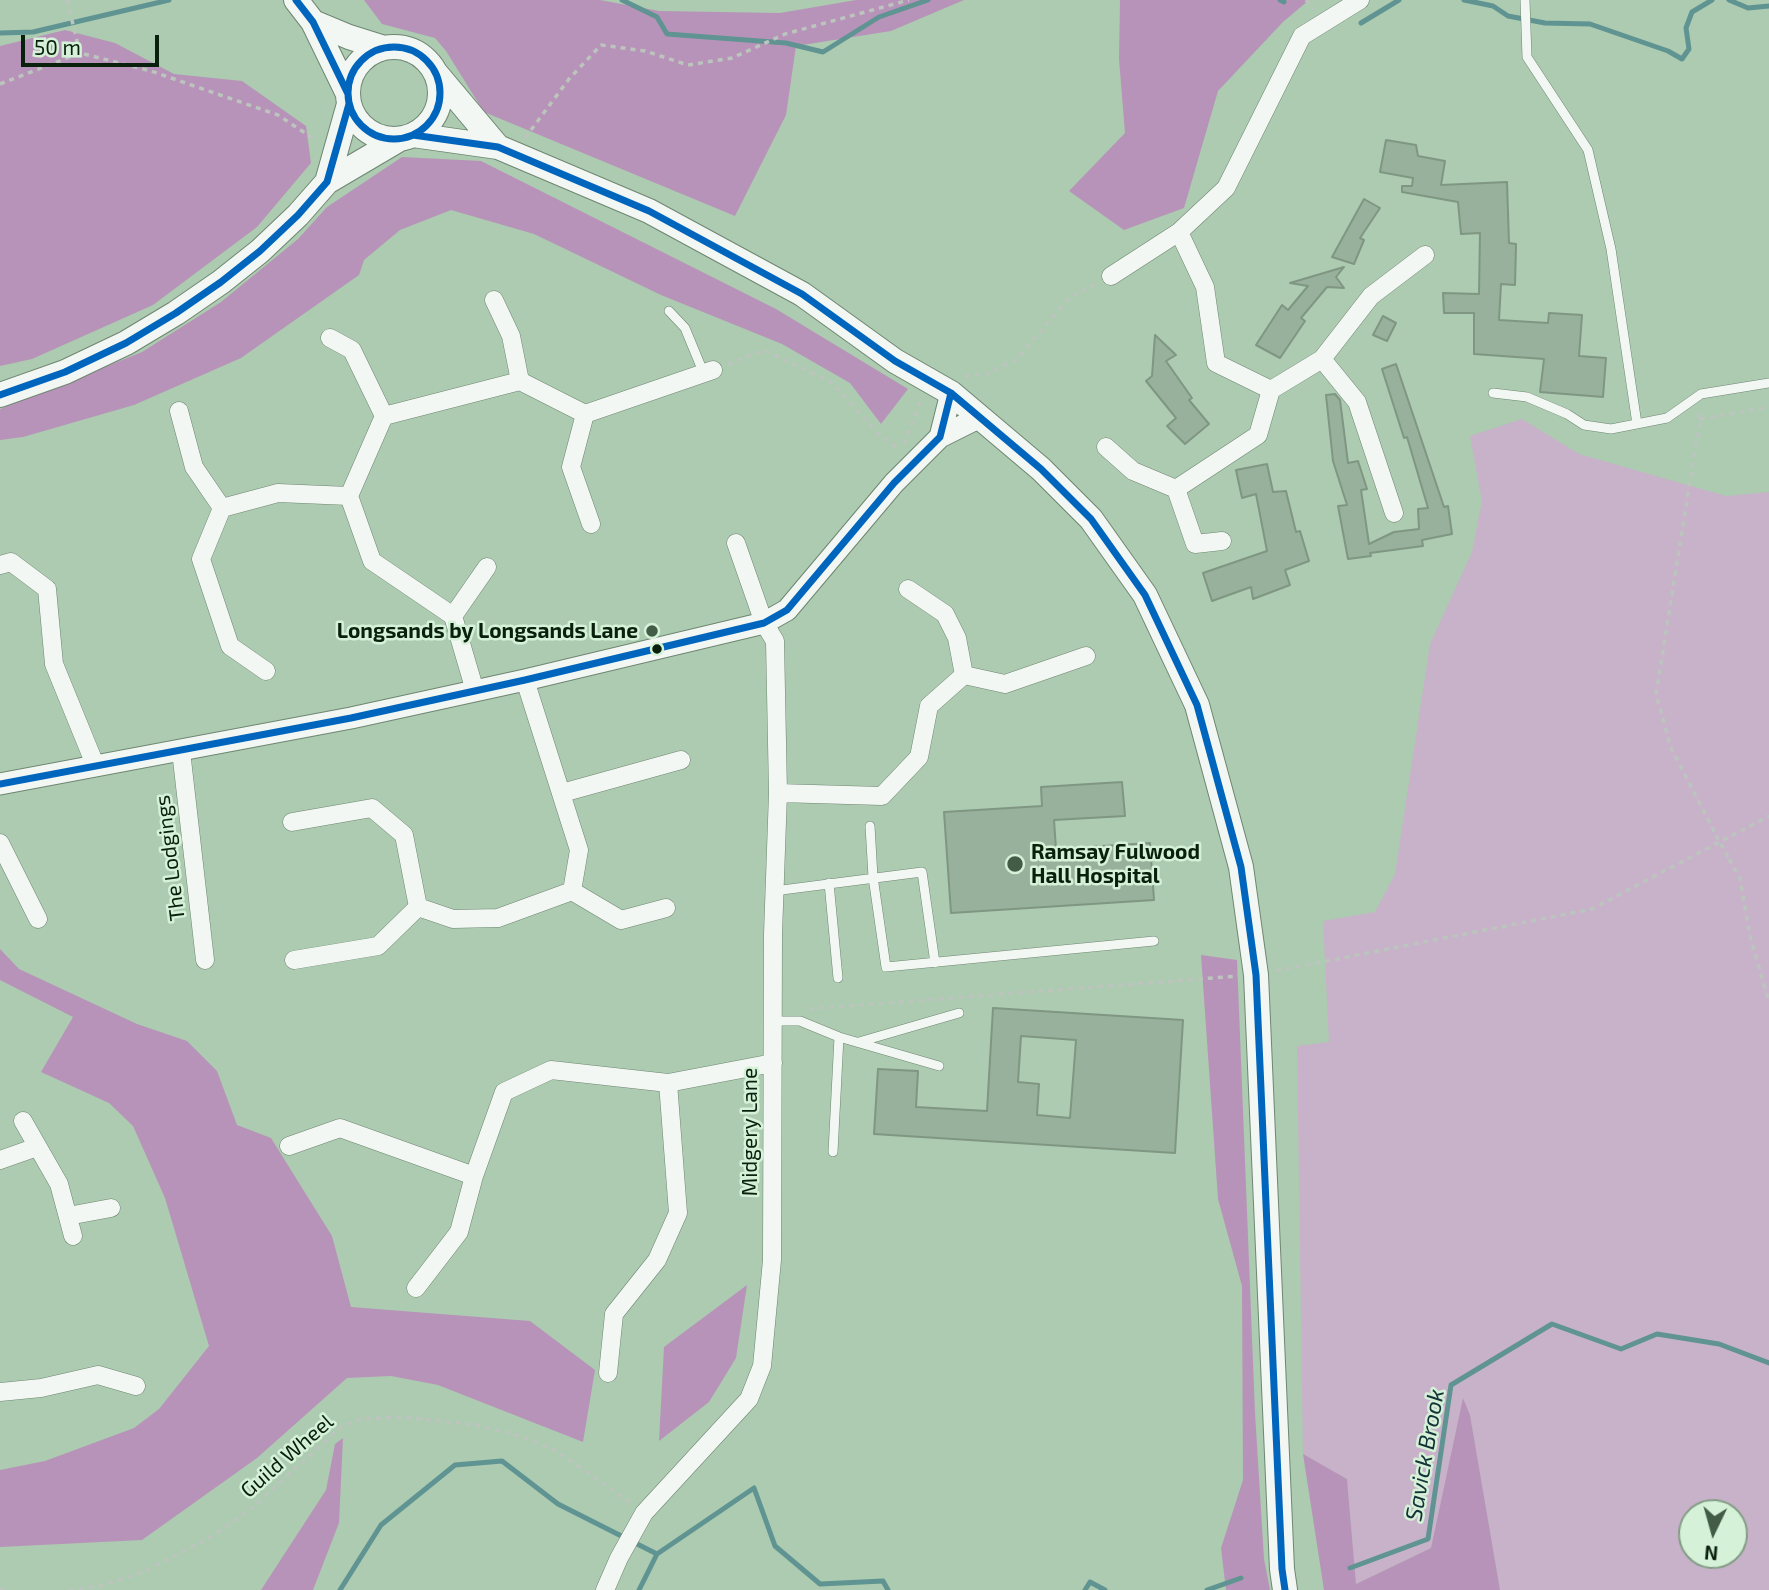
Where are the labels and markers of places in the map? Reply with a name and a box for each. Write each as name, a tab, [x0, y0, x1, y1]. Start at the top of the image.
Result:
place label: Longsands by Longsands Lane	[337, 618, 638, 644]
marker: Longsands by Longsands Lane	[644, 623, 660, 639]
unlabelled marker	[650, 642, 664, 656]
place label: Ramsay Fulwood Hall Hospital	[1031, 839, 1200, 889]
marker: Ramsay Fulwood Hall Hospital	[1005, 854, 1025, 874]

